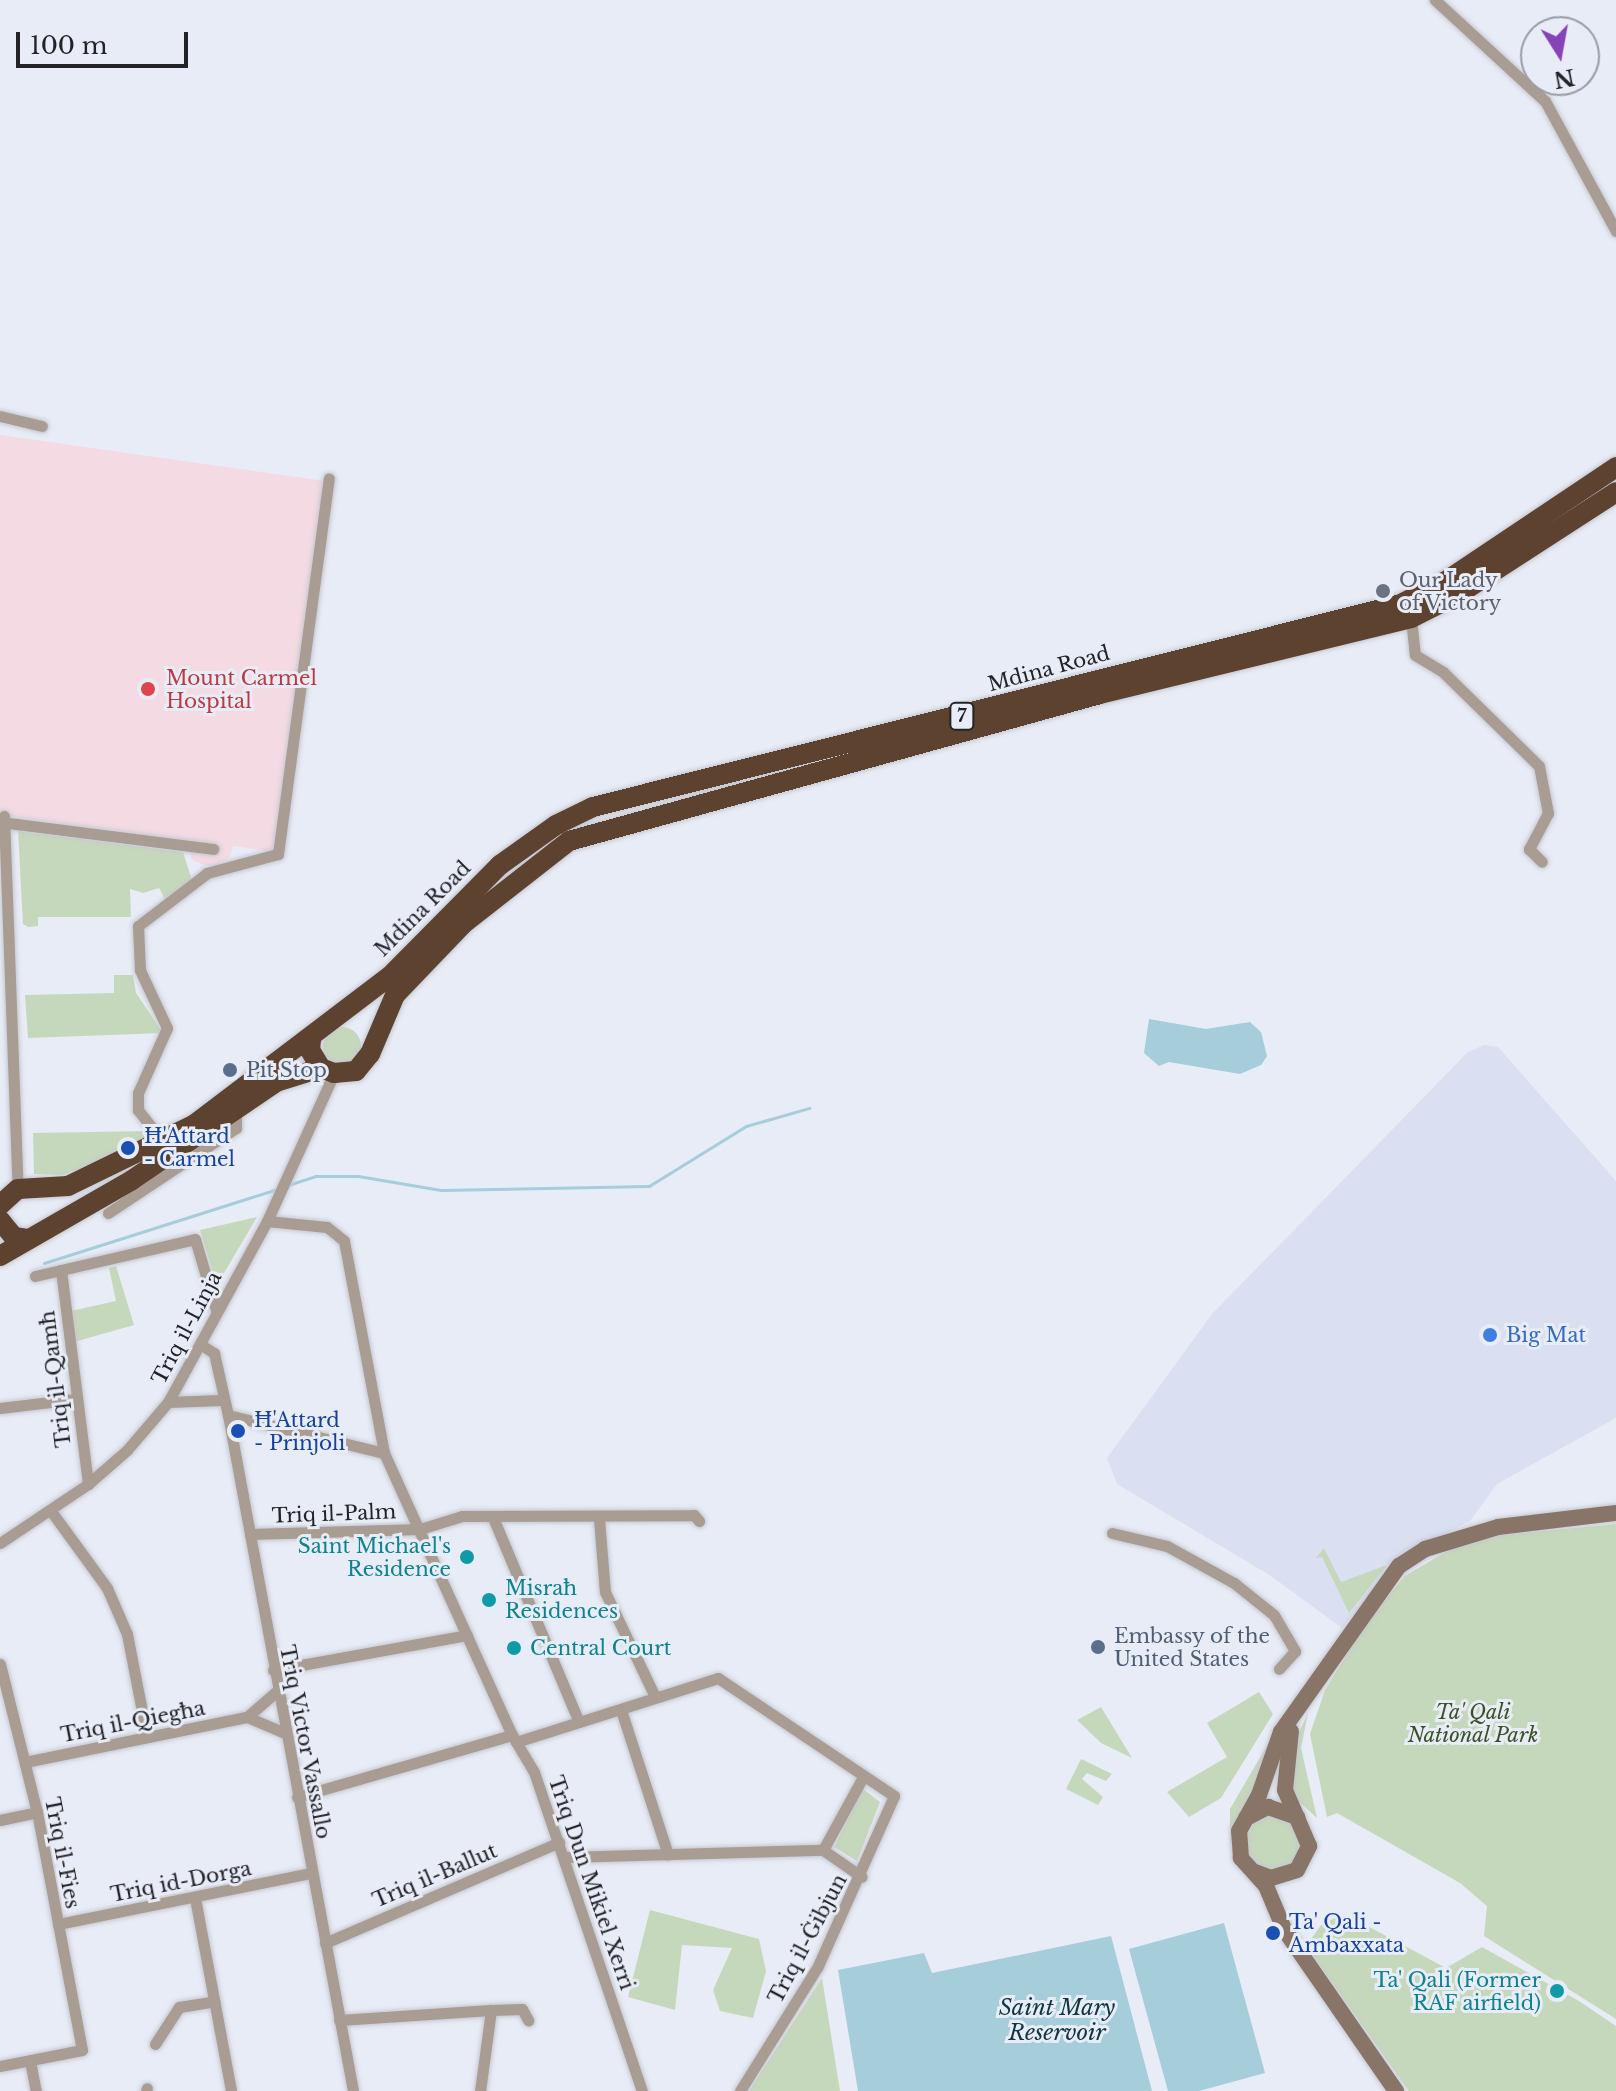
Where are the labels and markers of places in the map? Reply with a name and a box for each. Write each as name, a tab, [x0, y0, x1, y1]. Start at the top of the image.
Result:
place label: Our Lady of Victory	[1399, 568, 1502, 615]
marker: Our Lady of Victory	[1374, 582, 1392, 600]
place label: Mount Carmel Hospital	[166, 666, 317, 713]
marker: Mount Carmel Hospital	[137, 678, 159, 700]
place label: Pit Stop	[246, 1058, 327, 1082]
marker: Pit Stop	[221, 1061, 239, 1079]
place label: Ħ'Attard - Carmel	[144, 1124, 235, 1171]
marker: Ħ'Attard - Carmel	[119, 1139, 137, 1157]
place label: Big Mat	[1506, 1323, 1586, 1347]
marker: Big Mat	[1481, 1326, 1499, 1344]
place label: Ħ'Attard - Prinjoli	[254, 1408, 345, 1455]
marker: Ħ'Attard - Prinjoli	[229, 1422, 247, 1440]
place label: Saint Michael's Residence	[298, 1534, 451, 1581]
marker: Saint Michael's Residence	[458, 1548, 476, 1566]
place label: Misraħ Residences	[505, 1576, 618, 1623]
marker: Misraħ Residences	[480, 1591, 498, 1609]
place label: Embassy of the United States	[1114, 1624, 1270, 1671]
place label: Central Court	[530, 1636, 671, 1660]
marker: Embassy of the United States	[1089, 1638, 1107, 1656]
marker: Central Court	[505, 1639, 523, 1657]
place label: Ta' Qali - Ambaxxata	[1289, 1910, 1404, 1957]
marker: Ta' Qali - Ambaxxata	[1264, 1924, 1282, 1942]
place label: Ta' Qali (Former RAF airfield)	[1373, 1968, 1541, 2015]
marker: Ta' Qali (Former RAF airfield)	[1548, 1982, 1566, 2000]

